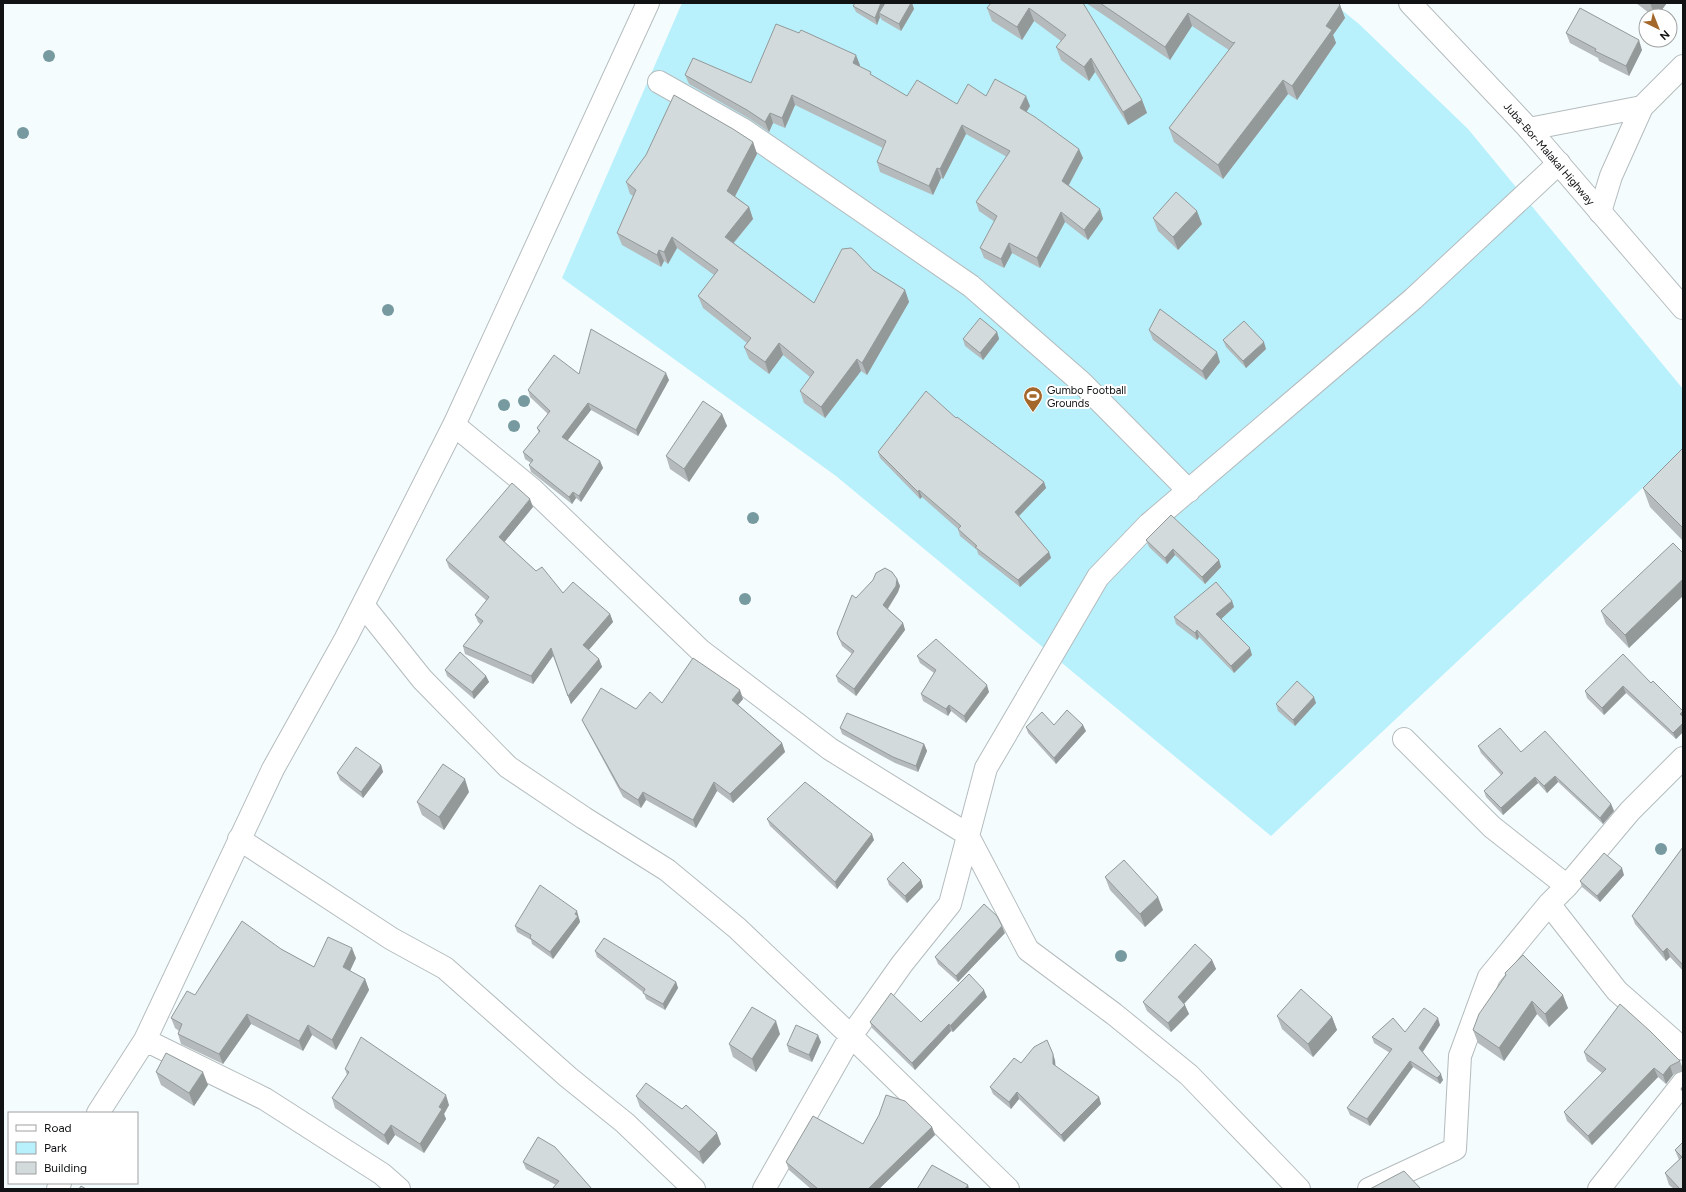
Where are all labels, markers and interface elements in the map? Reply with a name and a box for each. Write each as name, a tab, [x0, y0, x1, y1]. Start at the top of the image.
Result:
north arrow	[1638, 8, 1678, 48]
text: N	[1657, 27, 1672, 43]
street label: Juba-Bor-Malakal Highway	[1501, 100, 1597, 208]
place label: Gumbo Football Grounds	[1047, 384, 1126, 410]
sports icon: Gumbo Football Grounds	[1022, 385, 1044, 413]
legend	[8, 1112, 138, 1184]
text: Road	[44, 1121, 72, 1135]
text: Park	[44, 1141, 67, 1155]
text: Building	[44, 1161, 87, 1175]

